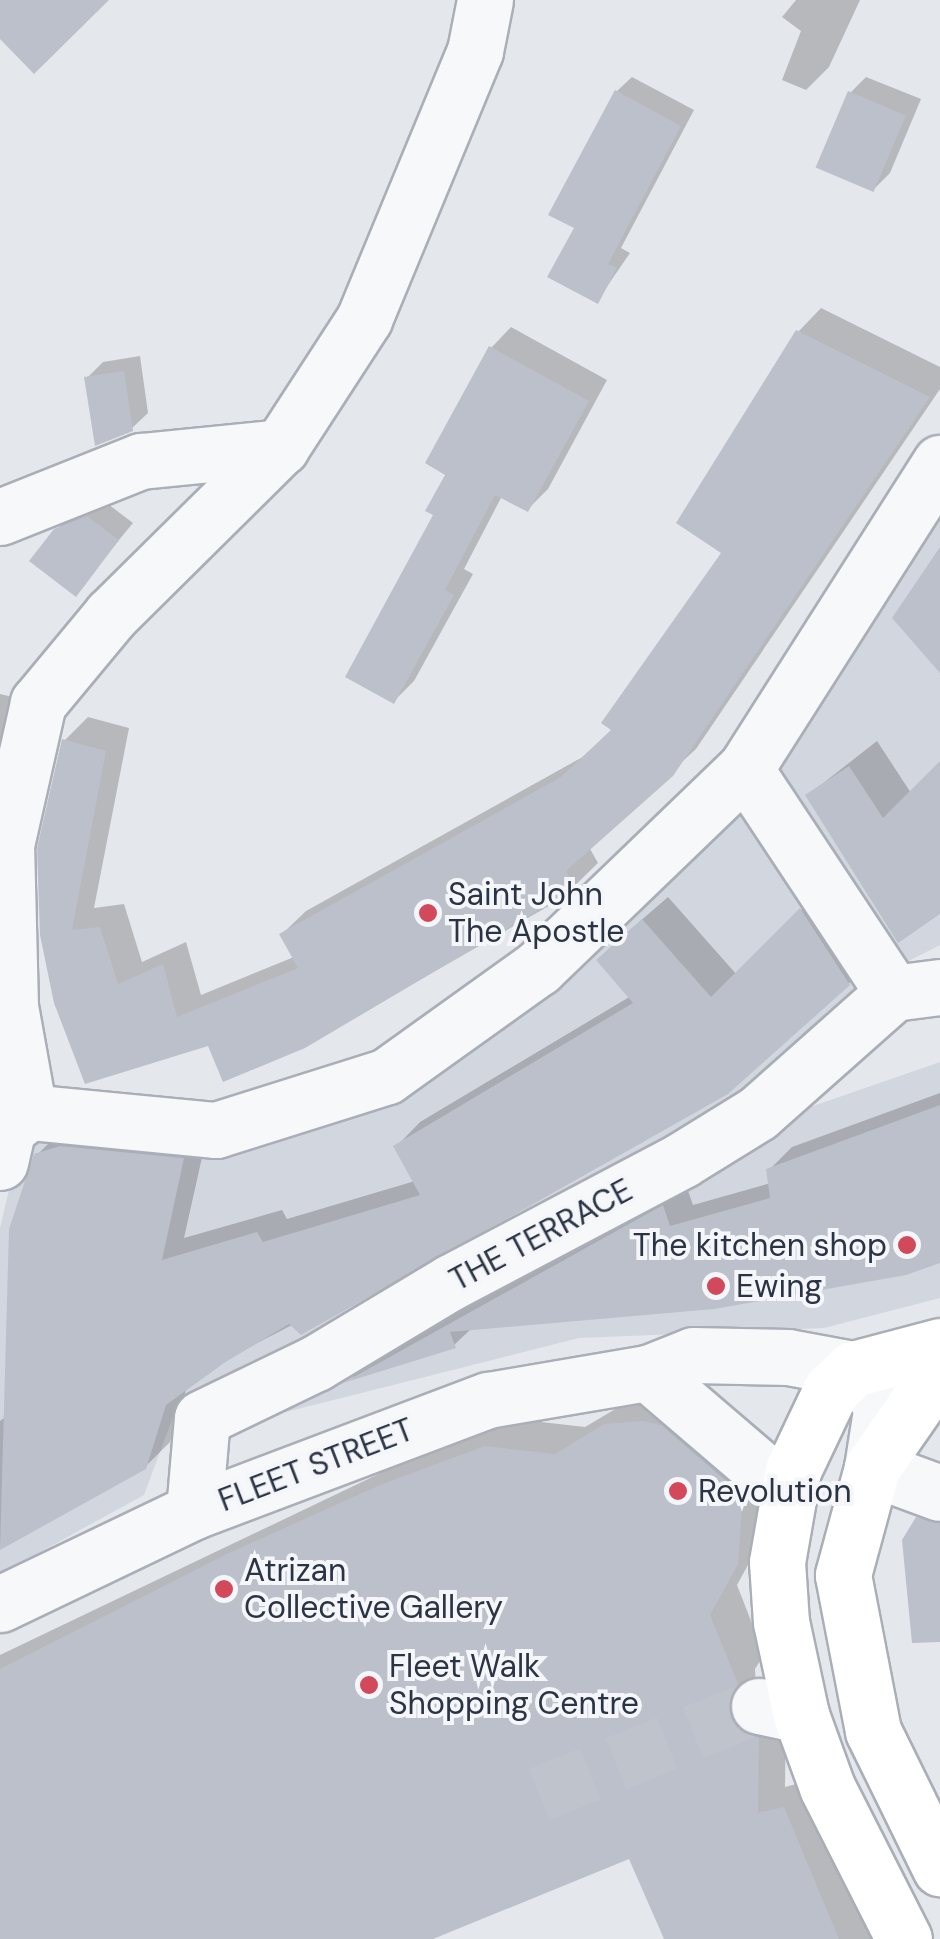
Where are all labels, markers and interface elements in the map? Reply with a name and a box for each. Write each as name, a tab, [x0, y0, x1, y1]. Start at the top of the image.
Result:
place label: Saint John The Apostle	[448, 876, 625, 951]
marker: Saint John The Apostle	[417, 902, 439, 924]
street label: THE TERRACE	[443, 1171, 639, 1299]
place label: The kitchen shop	[633, 1226, 887, 1264]
marker: The kitchen shop	[896, 1234, 918, 1256]
place label: Ewing	[736, 1267, 822, 1305]
marker: Ewing	[705, 1275, 727, 1297]
street label: FLEET STREET	[213, 1410, 419, 1520]
place label: Revolution	[698, 1472, 852, 1510]
marker: Revolution	[667, 1480, 689, 1502]
place label: Atrizan Collective Gallery	[244, 1552, 503, 1627]
marker: Atrizan Collective Gallery	[213, 1578, 235, 1600]
place label: Fleet Walk Shopping Centre	[389, 1648, 639, 1723]
marker: Fleet Walk Shopping Centre	[358, 1674, 380, 1696]

